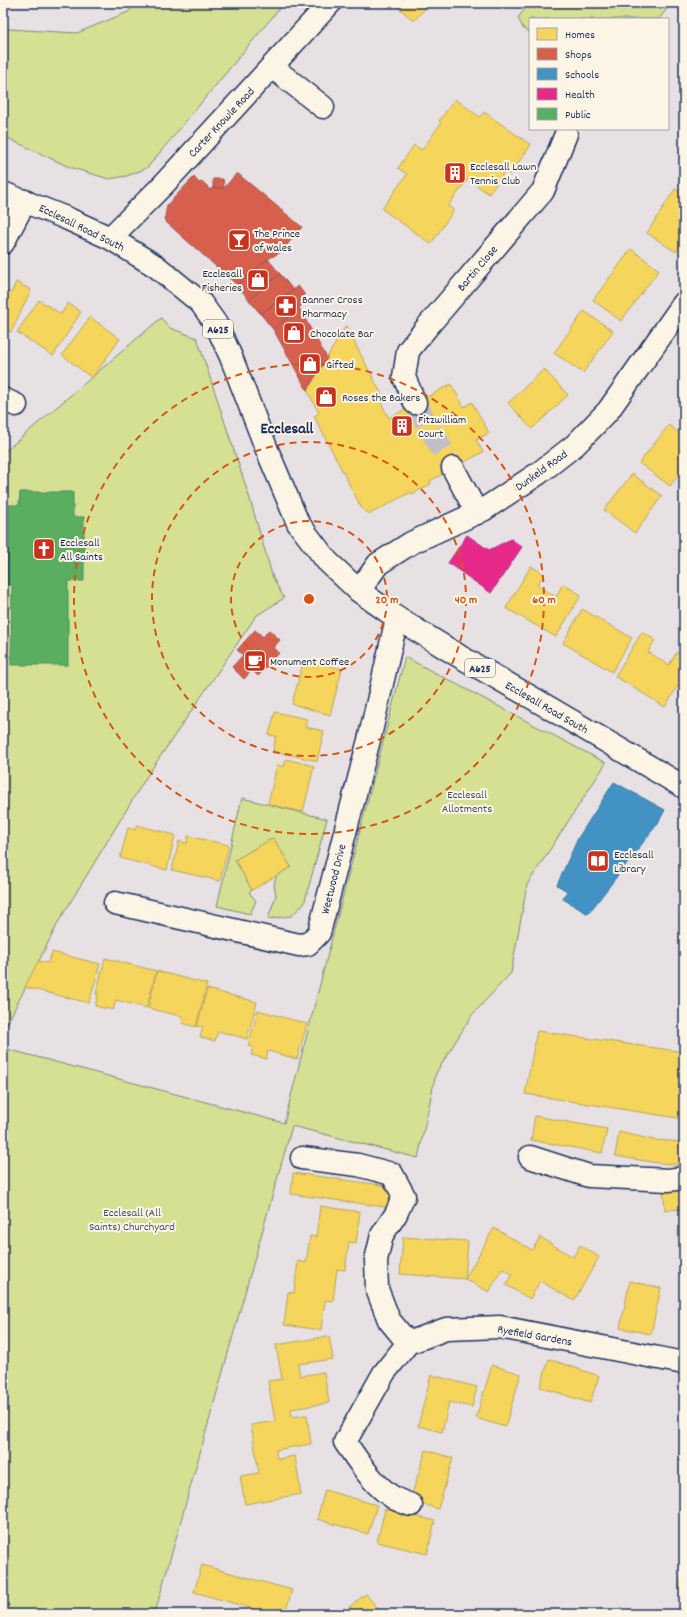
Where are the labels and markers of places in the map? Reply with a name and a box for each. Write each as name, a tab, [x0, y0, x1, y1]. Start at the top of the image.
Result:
place label: Ecclesall Lawn Tennis Club	[470, 159, 537, 190]
building icon: Ecclesall Lawn Tennis Club	[442, 160, 468, 186]
place label: The Prince of Wales	[254, 226, 300, 257]
bar icon: The Prince of Wales	[226, 227, 252, 253]
place label: Ecclesall Fisheries	[202, 266, 242, 297]
shop icon: Ecclesall Fisheries	[245, 267, 271, 293]
place label: Banner Cross Pharmacy	[302, 292, 363, 323]
pharmacy icon: Banner Cross Pharmacy	[273, 293, 299, 319]
shop icon: Chocolate Bar	[281, 320, 307, 346]
place label: Chocolate Bar	[310, 326, 374, 343]
shop icon: Gifted	[297, 351, 323, 377]
place label: Gifted	[326, 357, 354, 374]
shop icon: Roses the Bakers	[313, 384, 339, 410]
place label: Roses the Bakers	[342, 390, 420, 407]
place label: Fitzwilliam Court	[418, 412, 466, 443]
building icon: Fitzwilliam Court	[389, 413, 415, 439]
place label: Ecclesall All Saints	[60, 535, 103, 566]
church icon: Ecclesall All Saints	[31, 536, 57, 562]
centre of rings	[302, 592, 316, 606]
cafe icon: Monument Coffee	[242, 648, 268, 674]
place label: Monument Coffee	[270, 654, 349, 671]
place label: Ecclesall Library	[614, 847, 654, 878]
library icon: Ecclesall Library	[585, 848, 611, 874]

